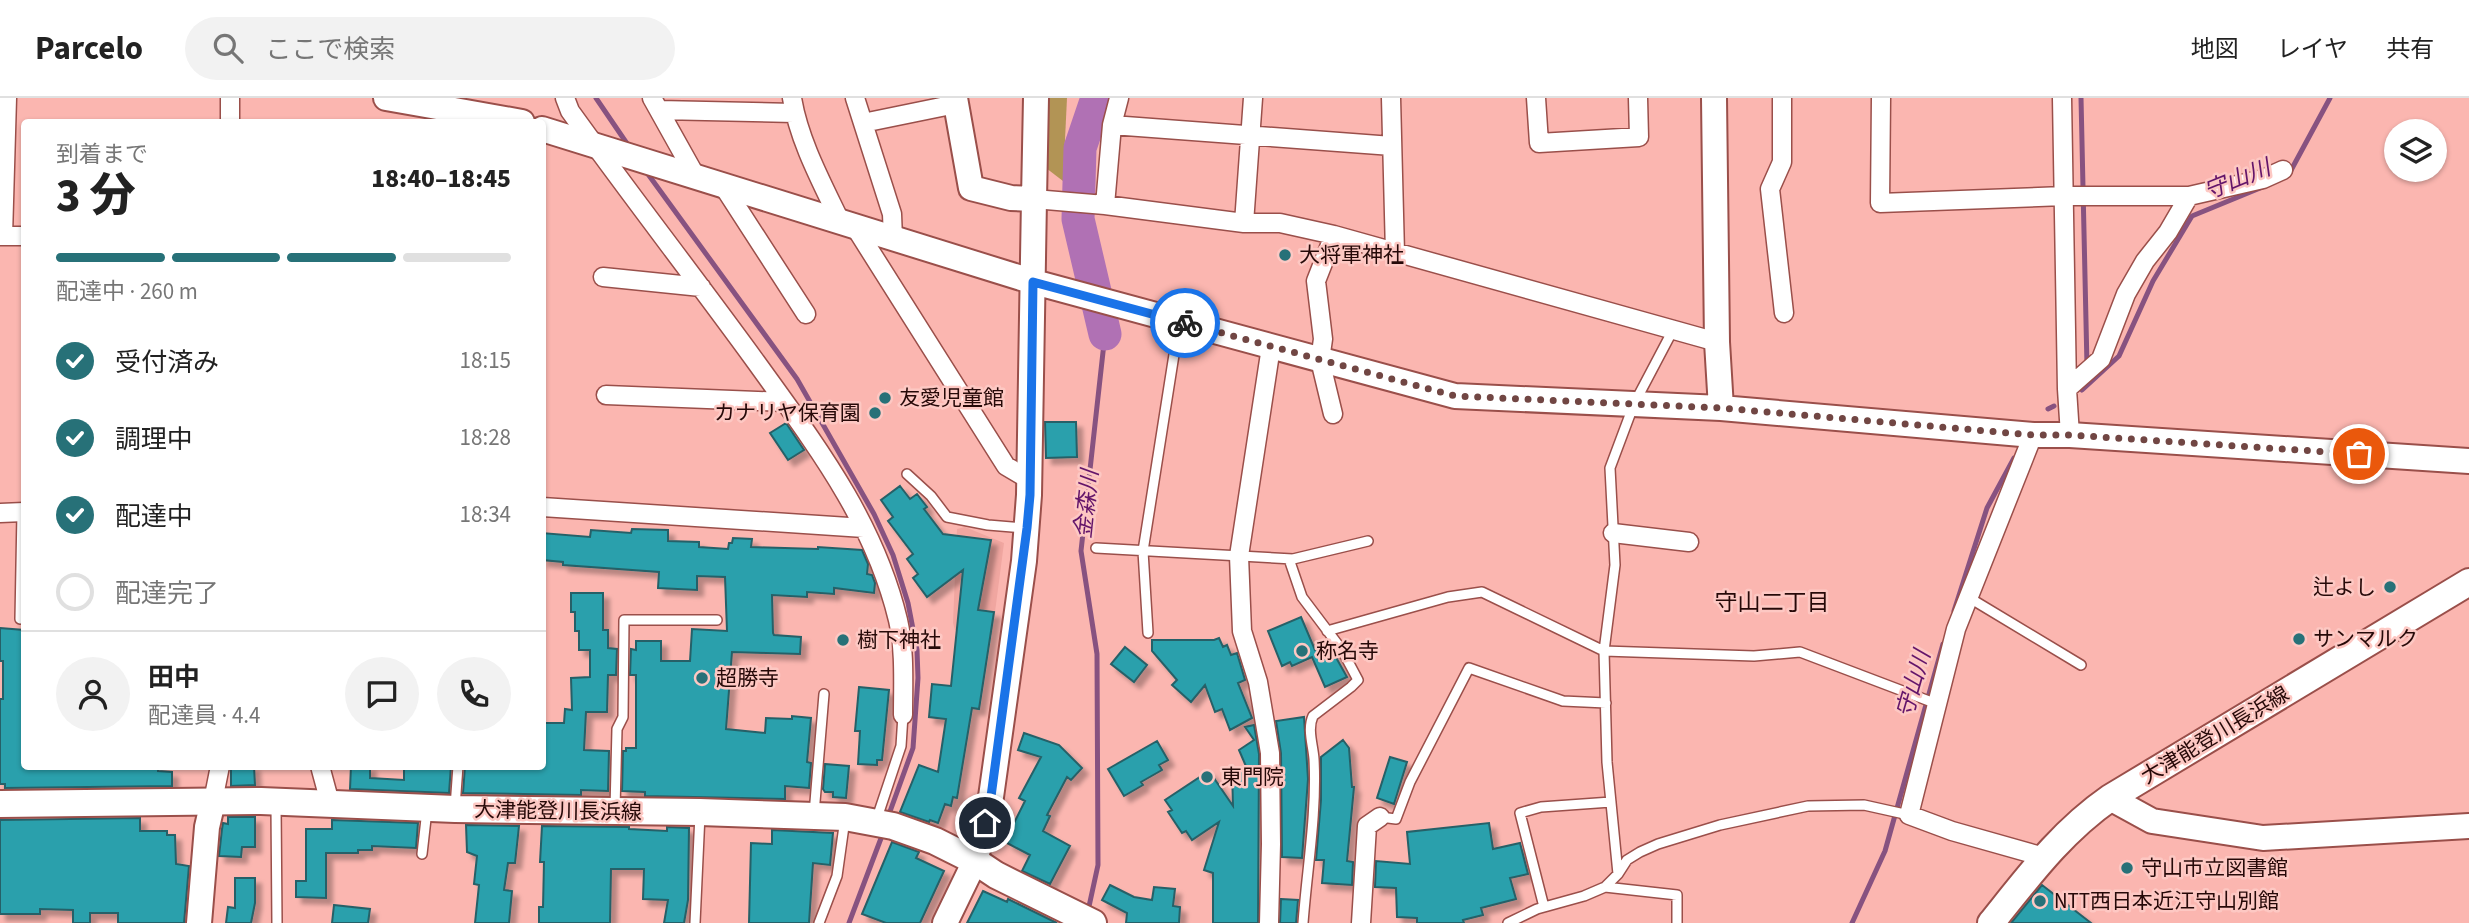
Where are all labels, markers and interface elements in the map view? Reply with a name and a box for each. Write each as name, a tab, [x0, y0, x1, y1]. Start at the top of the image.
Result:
search box	[185, 17, 675, 80]
text: Parcelo	[35, 25, 143, 72]
icon: search	[209, 29, 247, 67]
text: ここで検索	[265, 31, 395, 68]
text: 地図	[2191, 32, 2239, 67]
text: レイヤ	[2277, 32, 2348, 67]
text: 共有	[2386, 32, 2434, 67]
map controls	[2384, 119, 2447, 182]
button: layers	[2384, 119, 2447, 182]
text: 到着まで	[56, 138, 148, 171]
water label: 守山川	[2199, 150, 2278, 208]
text: 18:40–18:45	[371, 160, 511, 197]
text: 3 分	[56, 164, 136, 229]
place label: 大将軍神社	[1299, 240, 1404, 270]
marker: 大将軍神社	[1277, 247, 1293, 263]
text: 配達中 · 260 m	[56, 275, 198, 308]
courier	[1150, 288, 1220, 358]
icon: bike	[1166, 304, 1204, 342]
icon: check	[56, 342, 94, 380]
text: 受付済み	[115, 344, 219, 381]
text: 18:15	[460, 344, 511, 377]
place label: 友愛児童館	[899, 383, 1004, 413]
marker: 友愛児童館	[877, 390, 893, 406]
place label: カナリヤ保育園	[714, 398, 861, 428]
marker: カナリヤ保育園	[867, 405, 883, 421]
icon: check	[56, 419, 94, 457]
text: 調理中	[115, 421, 193, 458]
text: 18:28	[460, 421, 511, 454]
pin	[2329, 424, 2389, 484]
icon: bag	[2340, 435, 2378, 473]
water label: 金森川	[1066, 465, 1107, 540]
icon: check	[56, 496, 94, 534]
text: 配達中	[115, 498, 193, 535]
text: 18:34	[460, 498, 511, 531]
place label: 辻よし	[2313, 572, 2376, 602]
text: 配達完了	[115, 575, 219, 612]
marker: 辻よし	[2382, 579, 2398, 595]
district label: 守山二丁目	[1715, 586, 1830, 619]
place label: サンマルク	[2313, 624, 2418, 654]
place label: 樹下神社	[857, 625, 941, 655]
marker: サンマルク	[2291, 631, 2307, 647]
marker: 樹下神社	[835, 632, 851, 648]
place label: 称名寺	[1316, 636, 1379, 666]
marker: 称名寺	[1294, 643, 1310, 659]
water label: 守山川	[1888, 644, 1940, 722]
button: person	[56, 657, 130, 731]
button: chat	[345, 657, 419, 731]
button: phone	[437, 657, 511, 731]
text: 田中	[148, 659, 200, 696]
place label: 超勝寺	[716, 663, 779, 693]
marker: 超勝寺	[694, 670, 710, 686]
street label: 大津能登川長浜線	[2135, 679, 2295, 791]
text: 配達員 · 4.4	[148, 699, 261, 732]
place label: 東門院	[1221, 762, 1284, 792]
marker: 東門院	[1199, 769, 1215, 785]
pin	[955, 793, 1015, 853]
street label: 大津能登川長浜線	[474, 795, 642, 827]
icon: home	[966, 804, 1004, 842]
place label: 守山市立図書館	[2141, 853, 2288, 883]
marker: 守山市立図書館	[2119, 860, 2135, 876]
place label: NTT西日本近江守山別館	[2054, 886, 2279, 916]
marker: NTT西日本近江守山別館	[2032, 893, 2048, 909]

